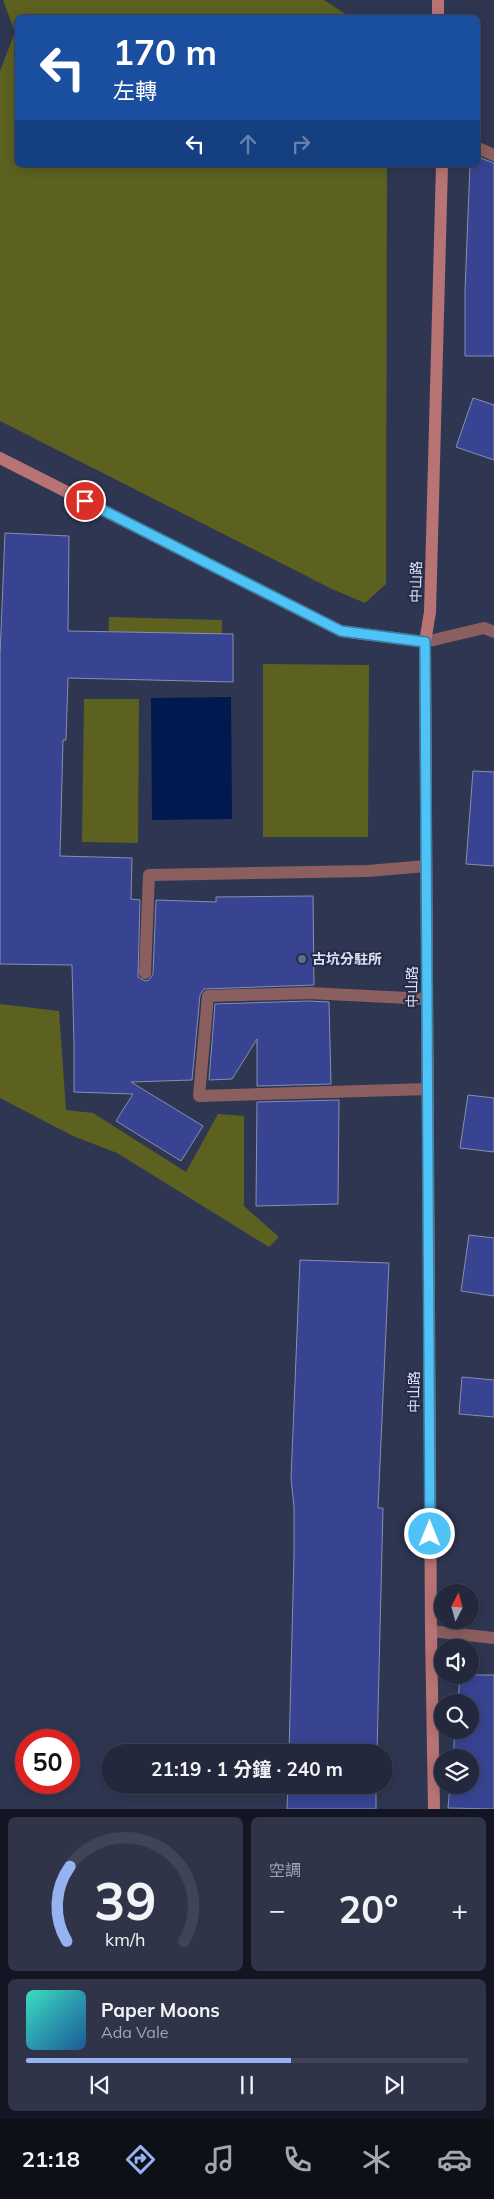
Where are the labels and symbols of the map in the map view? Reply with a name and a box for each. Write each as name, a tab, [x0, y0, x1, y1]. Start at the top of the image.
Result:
pin	[64, 480, 106, 522]
street label: 中山路	[407, 561, 425, 603]
place label: 古坑分駐所	[312, 950, 382, 968]
marker: 古坑分駐所	[296, 953, 308, 965]
street label: 中山路	[403, 966, 421, 1008]
street label: 中山路	[405, 1371, 423, 1413]
position arrow	[403, 1507, 455, 1559]
north arrow	[434, 1584, 479, 1629]
speed limit sign: 50	[15, 1729, 80, 1794]

